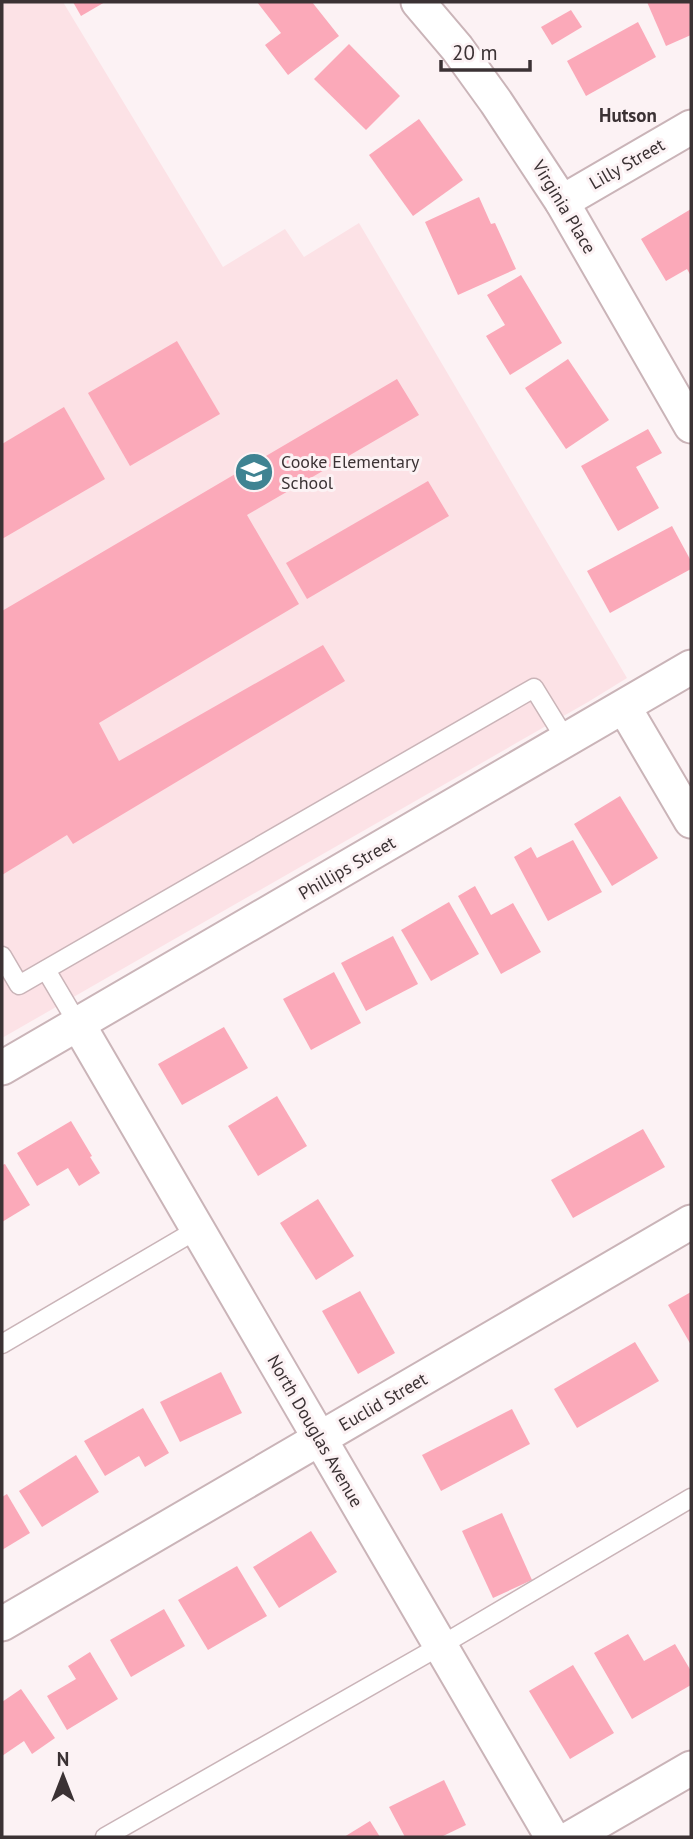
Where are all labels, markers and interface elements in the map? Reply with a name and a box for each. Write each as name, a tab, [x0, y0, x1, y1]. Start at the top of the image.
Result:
scale bar	[441, 28, 530, 72]
text: 20 m	[452, 39, 498, 66]
district label: Hutson	[599, 103, 657, 127]
street label: Lilly Street	[585, 133, 669, 194]
street label: Virginia Place	[527, 155, 601, 258]
place label: Cooke Elementary School	[281, 450, 420, 494]
school or university icon: Cooke Elementary School	[233, 451, 275, 493]
street label: Phillips Street	[294, 831, 399, 905]
street label: North Douglas Avenue	[262, 1350, 368, 1511]
street label: Euclid Street	[335, 1367, 431, 1436]
north arrow	[28, 1741, 98, 1811]
text: N	[57, 1747, 69, 1771]

